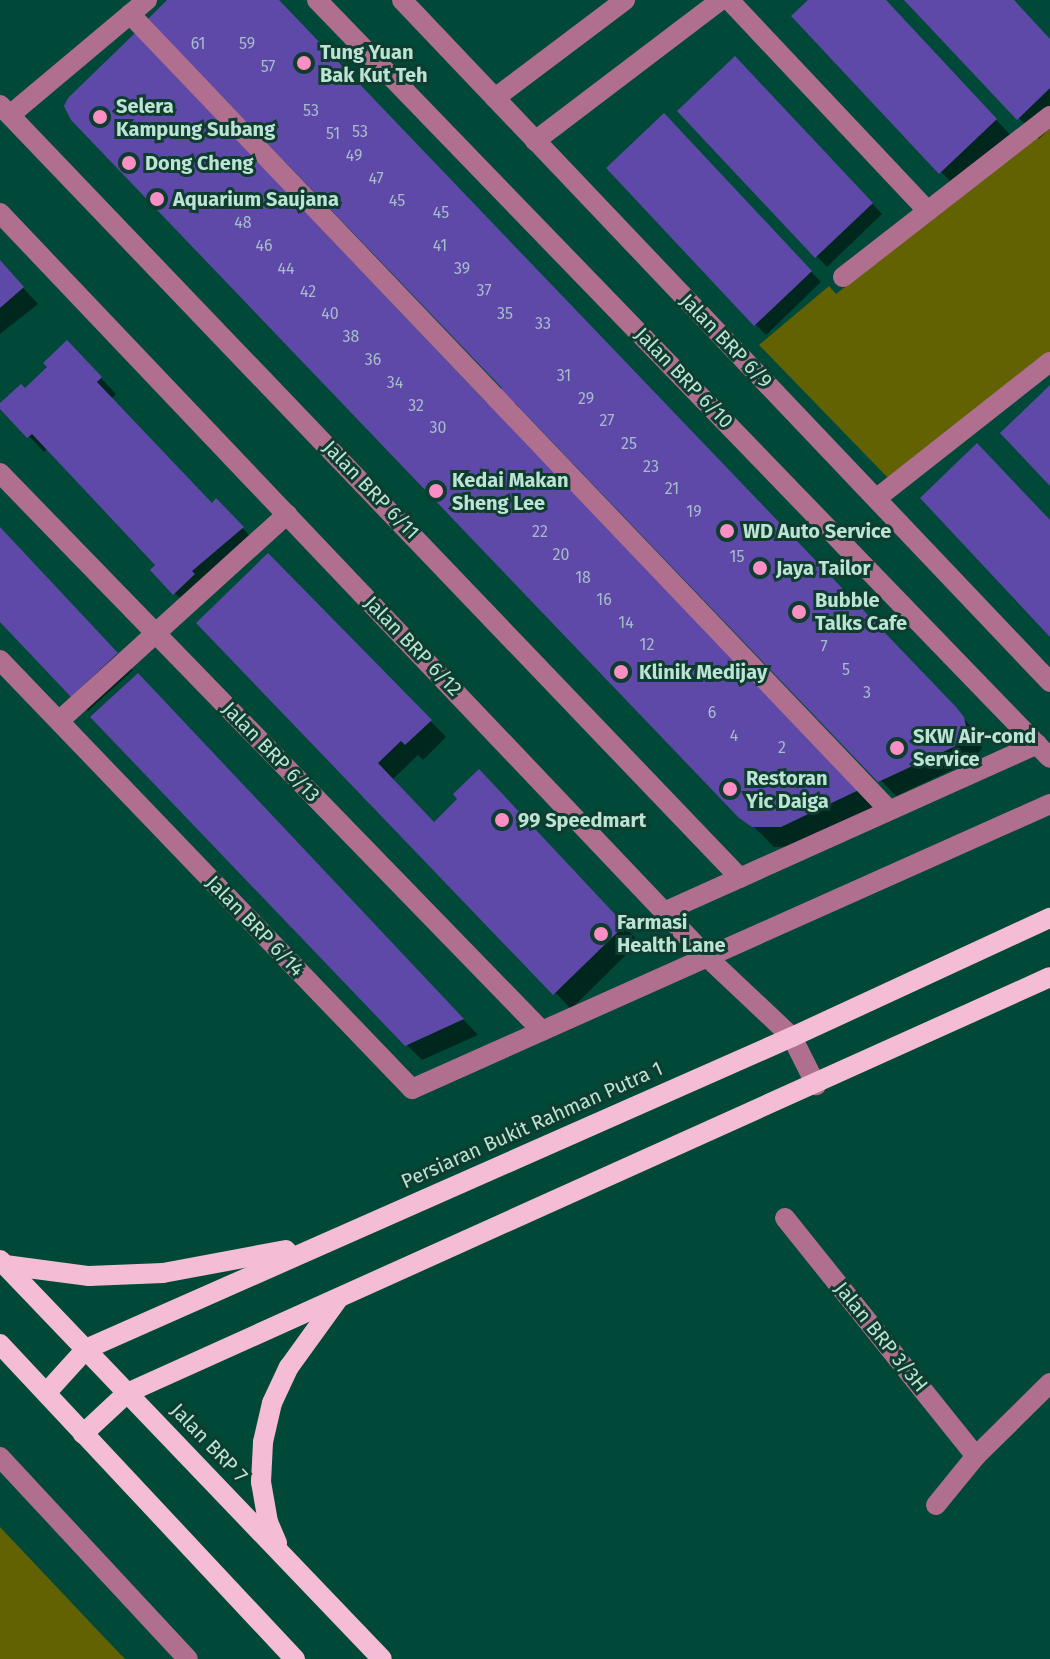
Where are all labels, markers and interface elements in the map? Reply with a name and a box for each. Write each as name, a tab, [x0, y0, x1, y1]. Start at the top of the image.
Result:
house number: 61	[191, 34, 205, 54]
house number: 59	[239, 34, 255, 54]
place label: Tung Yuan Bak Kut Teh	[320, 40, 428, 87]
marker: Tung Yuan Bak Kut Teh	[295, 54, 313, 72]
house number: 57	[261, 57, 275, 77]
place label: Selera Kampung Subang	[116, 94, 275, 141]
house number: 53	[303, 101, 319, 121]
marker: Selera Kampung Subang	[91, 108, 109, 126]
house number: 53	[352, 122, 368, 142]
house number: 51	[326, 124, 340, 144]
house number: 49	[346, 146, 362, 166]
place label: Dong Cheng	[145, 151, 253, 175]
marker: Dong Cheng	[120, 154, 138, 172]
house number: 47	[368, 169, 384, 189]
place label: Aquarium Saujana	[173, 187, 339, 211]
marker: Aquarium Saujana	[148, 190, 166, 208]
house number: 45	[389, 191, 405, 211]
house number: 45	[433, 203, 449, 223]
house number: 48	[234, 213, 252, 233]
house number: 46	[255, 236, 273, 256]
house number: 41	[433, 236, 447, 256]
house number: 44	[277, 259, 295, 279]
house number: 39	[454, 259, 470, 279]
house number: 37	[476, 281, 492, 301]
house number: 42	[300, 282, 316, 302]
street label: Jalan BRP 6/9	[675, 289, 777, 393]
house number: 40	[321, 304, 339, 324]
house number: 35	[497, 304, 513, 324]
house number: 33	[535, 314, 551, 334]
street label: Jalan BRP 6/10	[630, 323, 738, 433]
house number: 38	[343, 327, 359, 347]
house number: 36	[365, 350, 381, 370]
house number: 31	[557, 366, 571, 386]
house number: 34	[387, 373, 403, 393]
house number: 29	[578, 389, 594, 409]
house number: 32	[408, 396, 424, 416]
house number: 27	[600, 411, 614, 431]
house number: 30	[430, 418, 446, 438]
house number: 25	[621, 434, 637, 454]
street label: Jalan BRP 6/11	[318, 436, 424, 544]
house number: 23	[643, 457, 659, 477]
place label: Kedai Makan Sheng Lee	[452, 468, 569, 515]
house number: 21	[665, 479, 679, 499]
marker: Kedai Makan Sheng Lee	[427, 482, 445, 500]
house number: 19	[686, 502, 702, 522]
place label: WD Auto Service	[743, 519, 891, 543]
house number: 22	[532, 522, 548, 542]
marker: WD Auto Service	[718, 522, 736, 540]
house number: 20	[553, 545, 569, 565]
house number: 15	[730, 547, 744, 567]
place label: Jaya Tailor	[776, 556, 871, 580]
marker: Jaya Tailor	[751, 559, 769, 577]
house number: 18	[575, 568, 591, 588]
place label: Bubble Talks Cafe	[815, 588, 907, 635]
house number: 16	[596, 590, 612, 610]
street label: Jalan BRP 6/12	[359, 591, 467, 701]
marker: Bubble Talks Cafe	[790, 603, 808, 621]
house number: 14	[618, 613, 634, 633]
house number: 12	[640, 635, 654, 655]
house number: 7	[820, 637, 828, 657]
place label: Klinik Medijay	[639, 660, 767, 684]
house number: 5	[842, 660, 850, 680]
marker: Klinik Medijay	[610, 661, 632, 683]
house number: 3	[863, 683, 871, 703]
street label: Jalan BRP 6/13	[217, 697, 325, 807]
house number: 6	[708, 703, 716, 723]
place label: SKW Air-cond Service	[913, 724, 1036, 771]
house number: 4	[730, 726, 738, 746]
house number: 2	[778, 738, 786, 758]
marker: SKW Air-cond Service	[888, 739, 906, 757]
place label: Restoran Yic Daiga	[746, 766, 829, 813]
marker: Restoran Yic Daiga	[721, 780, 739, 798]
place label: 99 Speedmart	[518, 808, 646, 832]
marker: 99 Speedmart	[493, 811, 511, 829]
street label: Jalan BRP 6/14	[201, 871, 309, 981]
place label: Farmasi Health Lane	[617, 910, 725, 957]
marker: Farmasi Health Lane	[592, 925, 610, 943]
street label: Persiaran Bukit Rahman Putra 1	[398, 1056, 666, 1194]
street label: Jalan BRP 3/3H	[829, 1277, 933, 1397]
street label: Jalan BRP 7	[165, 1399, 253, 1487]

